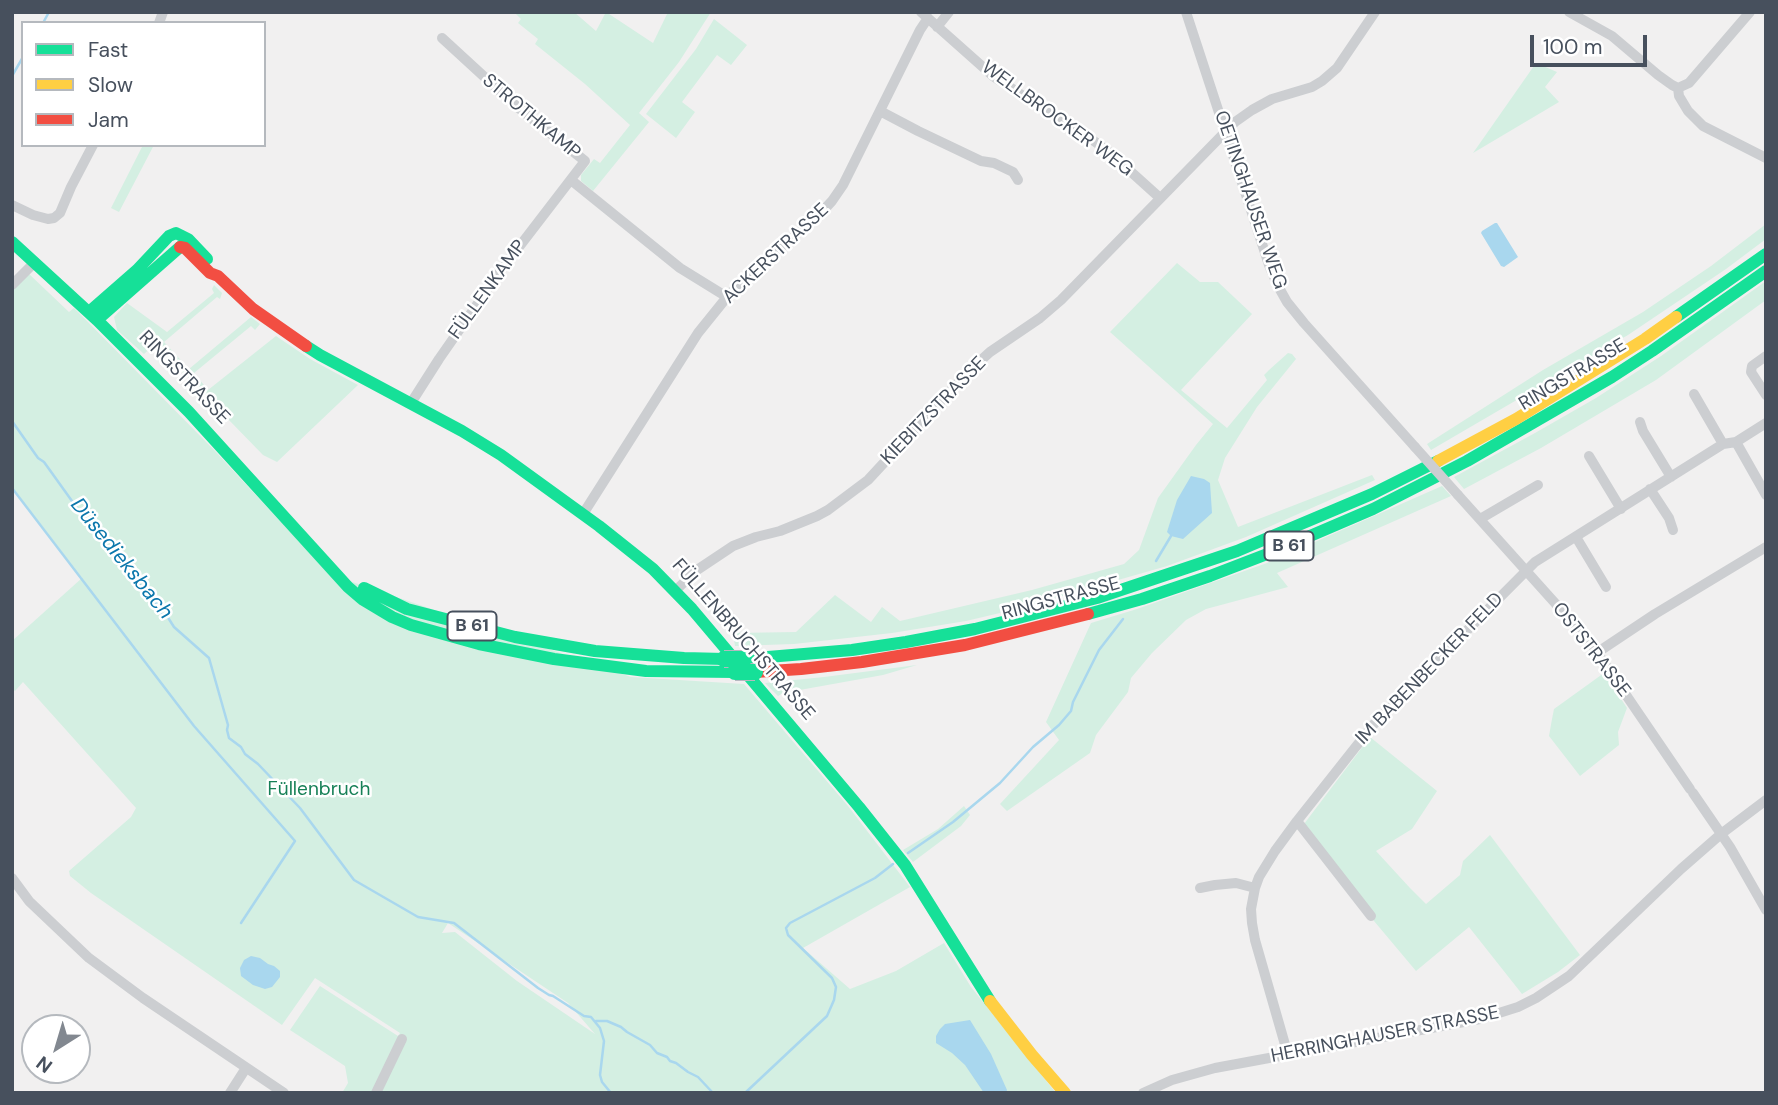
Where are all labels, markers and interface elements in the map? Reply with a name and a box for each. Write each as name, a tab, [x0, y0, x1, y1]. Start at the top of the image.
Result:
legend	[21, 21, 266, 147]
scale bar	[1533, 21, 1650, 65]
text: 100 m	[1543, 33, 1603, 61]
text: Fast	[88, 36, 128, 64]
street label: WELLBROCKER WEG	[977, 56, 1137, 182]
street label: STROTHKAMP	[477, 69, 585, 165]
text: Slow	[88, 71, 133, 99]
text: Jam	[88, 106, 129, 134]
street label: OETINGHAUSER WEG	[1209, 108, 1291, 292]
street label: ACKERSTRASSE	[718, 199, 834, 309]
street label: FÜLLENKAMP	[444, 236, 532, 344]
street label: RINGSTRASSE	[134, 326, 234, 430]
street label: RINGSTRASSE	[1515, 334, 1631, 416]
street label: KIEBITZSTRASSE	[877, 352, 991, 470]
water label: Düsedieksbach	[64, 493, 178, 625]
road number: B 61	[1264, 532, 1314, 560]
street label: FÜLLENBRUCHSTRASSE	[667, 555, 819, 725]
street label: RINGSTRASSE	[999, 572, 1123, 626]
street label: IM BABENBECKER FELD	[1351, 588, 1509, 750]
street label: OSTSTRASSE	[1547, 598, 1635, 702]
road number: B 61	[448, 612, 496, 640]
park label: Füllenbruch	[268, 779, 370, 801]
street label: HERRINGHAUSER STRASSE	[1269, 1002, 1501, 1068]
north arrow	[21, 1014, 91, 1084]
text: N	[31, 1050, 57, 1079]

